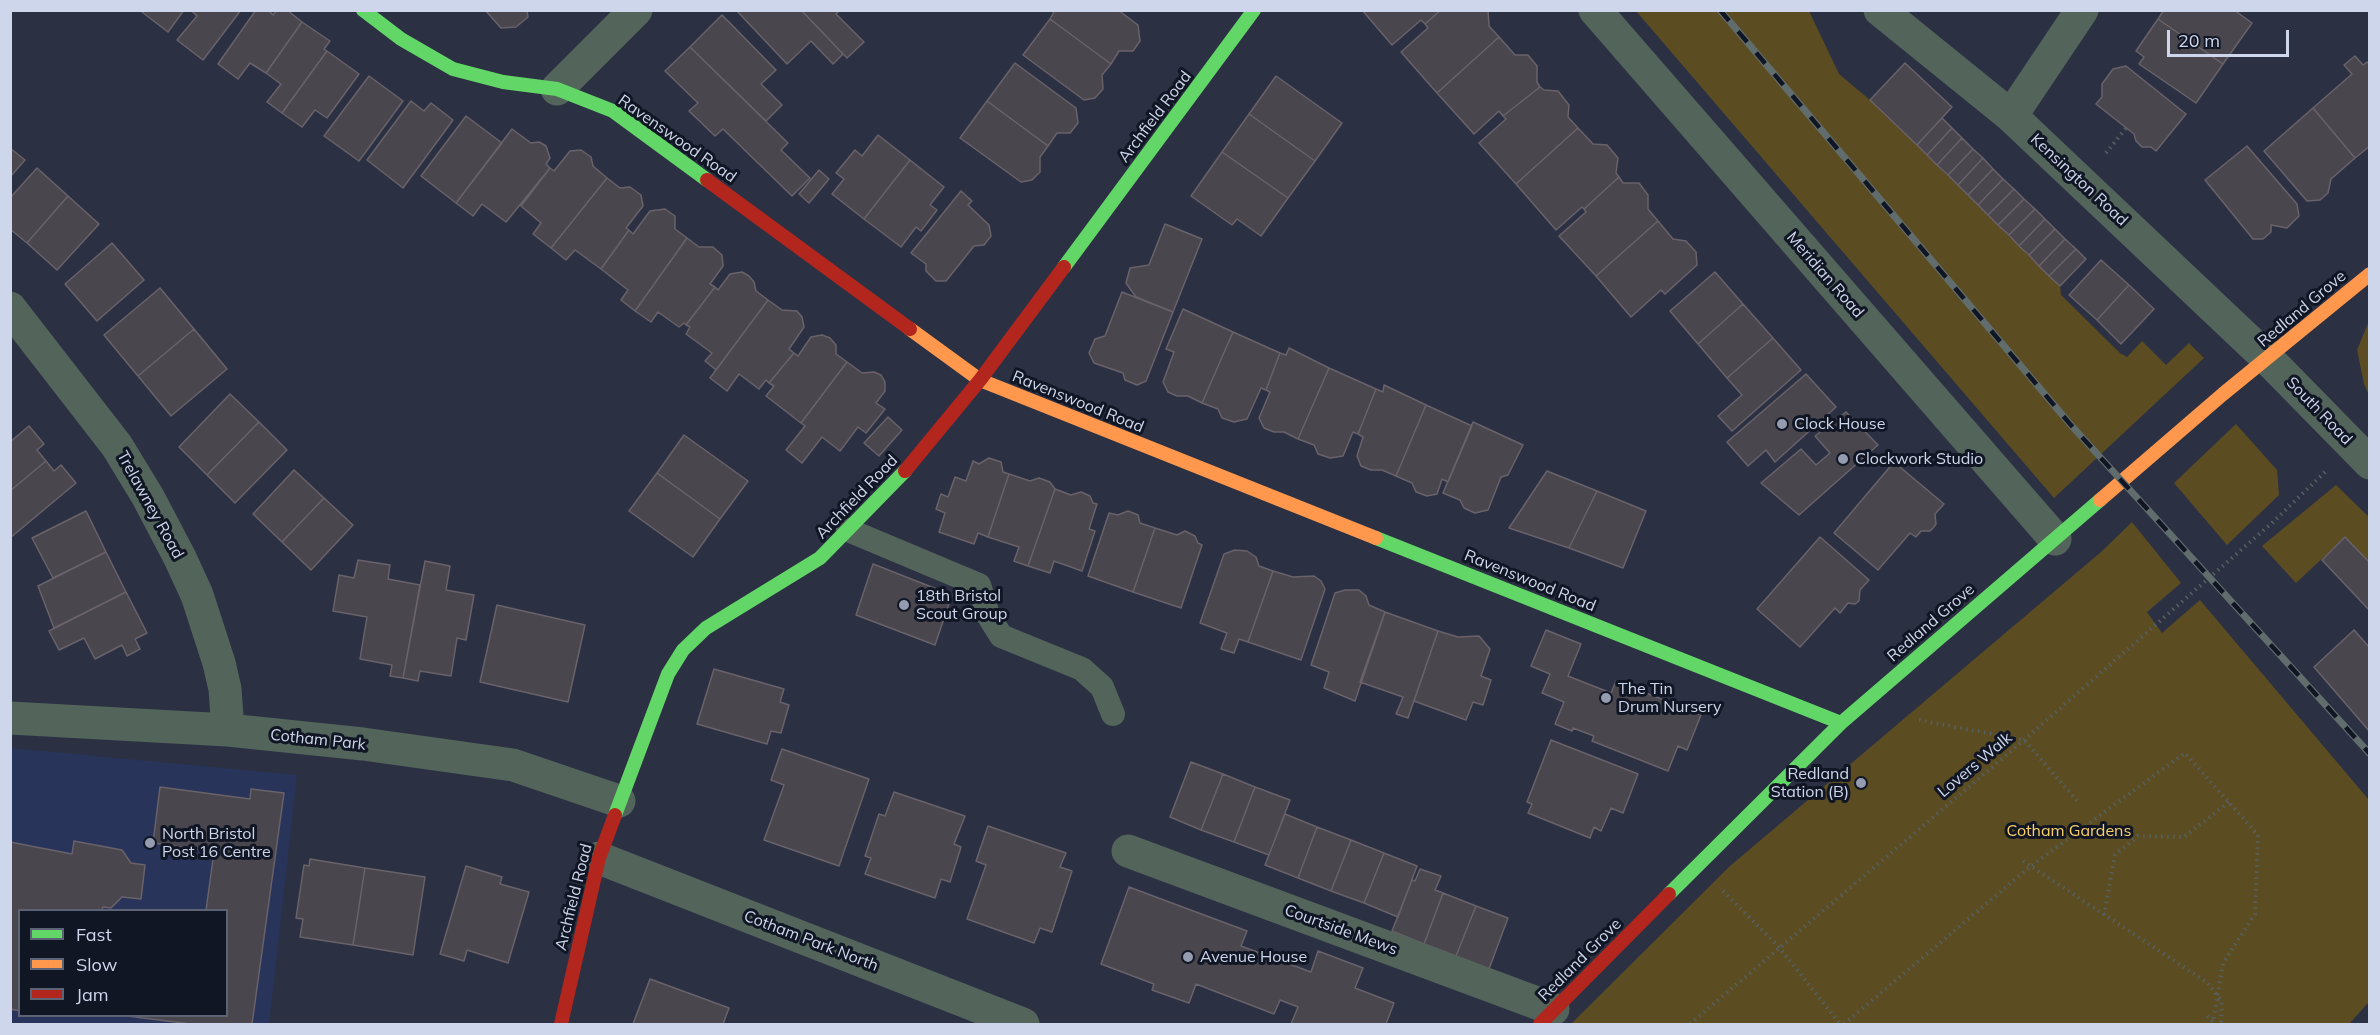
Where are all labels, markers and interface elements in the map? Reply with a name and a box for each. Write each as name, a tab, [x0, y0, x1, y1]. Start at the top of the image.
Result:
scale bar	[2170, 18, 2292, 56]
text: 20 m	[2178, 29, 2220, 52]
street label: Archfield Road	[1114, 68, 1196, 166]
street label: Ravenswood Road	[614, 91, 740, 187]
street label: Kensington Road	[2026, 130, 2132, 230]
street label: Meridian Road	[1782, 228, 1868, 322]
street label: Redland Grove	[2254, 267, 2350, 351]
street label: Ravenswood Road	[1010, 367, 1146, 437]
street label: South Road	[2282, 373, 2356, 449]
place label: Clock House	[1794, 414, 1885, 434]
marker: Clock House	[1775, 417, 1789, 431]
street label: Trelawney Road	[113, 448, 187, 562]
place label: Clockwork Studio	[1855, 449, 1983, 469]
street label: Archfield Road	[812, 451, 902, 543]
marker: Clockwork Studio	[1836, 452, 1850, 466]
street label: Ravenswood Road	[1462, 546, 1598, 616]
street label: Redland Grove	[1883, 580, 1979, 666]
place label: 18th Bristol Scout Group	[916, 586, 1007, 624]
marker: 18th Bristol Scout Group	[897, 598, 911, 612]
place label: The Tin Drum Nursery	[1618, 679, 1722, 717]
marker: The Tin Drum Nursery	[1599, 691, 1613, 705]
street label: Cotham Park	[269, 725, 367, 755]
street label: Lovers Walk	[1934, 728, 2016, 802]
place label: Redland Station (B)	[1771, 764, 1849, 802]
marker: Redland Station (B)	[1854, 776, 1868, 790]
park label: Cotham Gardens	[2007, 821, 2131, 841]
place label: North Bristol Post 16 Centre	[162, 824, 271, 862]
marker: North Bristol Post 16 Centre	[143, 836, 157, 850]
street label: Archfield Road	[551, 842, 597, 952]
street label: Courtside Mews	[1282, 901, 1400, 959]
street label: Cotham Park North	[741, 907, 881, 975]
legend	[18, 909, 228, 1017]
street label: Redland Grove	[1535, 915, 1625, 1005]
text: Fast	[76, 923, 112, 946]
place label: Avenue House	[1200, 947, 1307, 967]
marker: Avenue House	[1181, 950, 1195, 964]
text: Slow	[76, 953, 117, 976]
text: Jam	[76, 983, 109, 1006]

